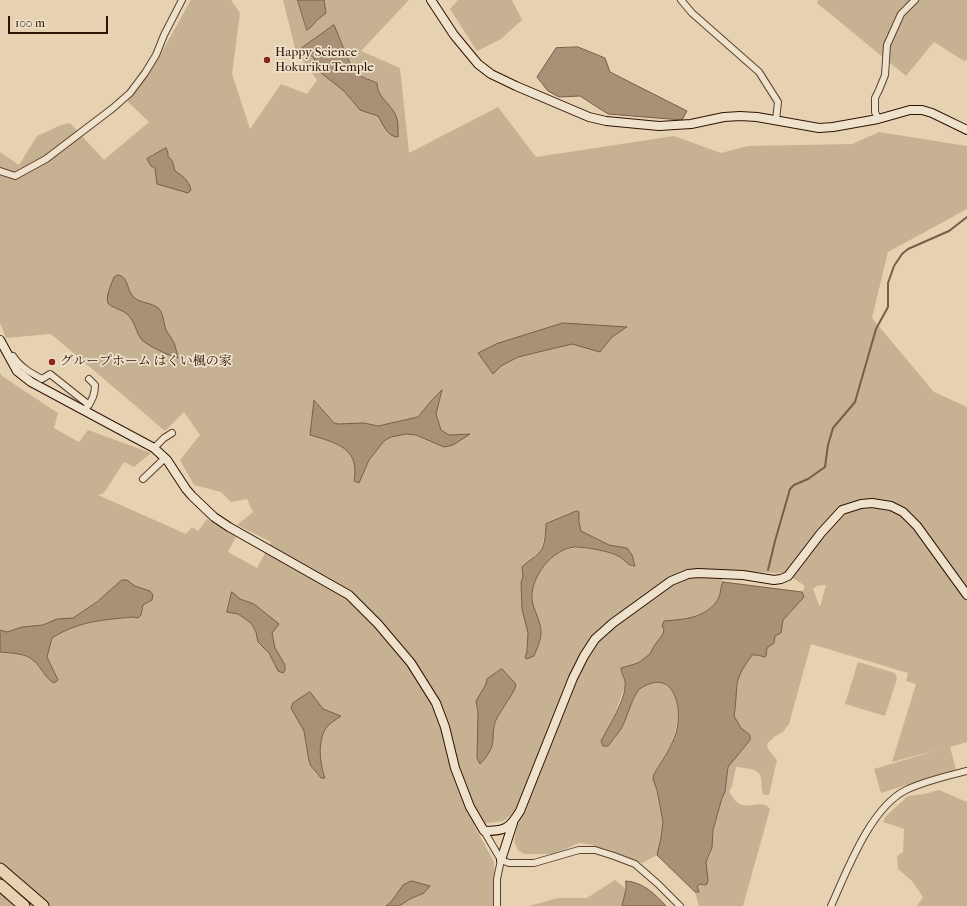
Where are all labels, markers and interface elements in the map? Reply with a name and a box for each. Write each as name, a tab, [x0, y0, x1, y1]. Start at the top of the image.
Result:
scale bar	[10, 8, 110, 34]
text: 100 m	[15, 16, 45, 30]
place label: Happy Science Hokuriku Temple	[275, 45, 374, 76]
marker: Happy Science Hokuriku Temple	[262, 55, 272, 65]
place label: グループホーム はくい楓の家	[60, 354, 232, 370]
marker: グループホーム はくい楓の家	[47, 357, 57, 367]

